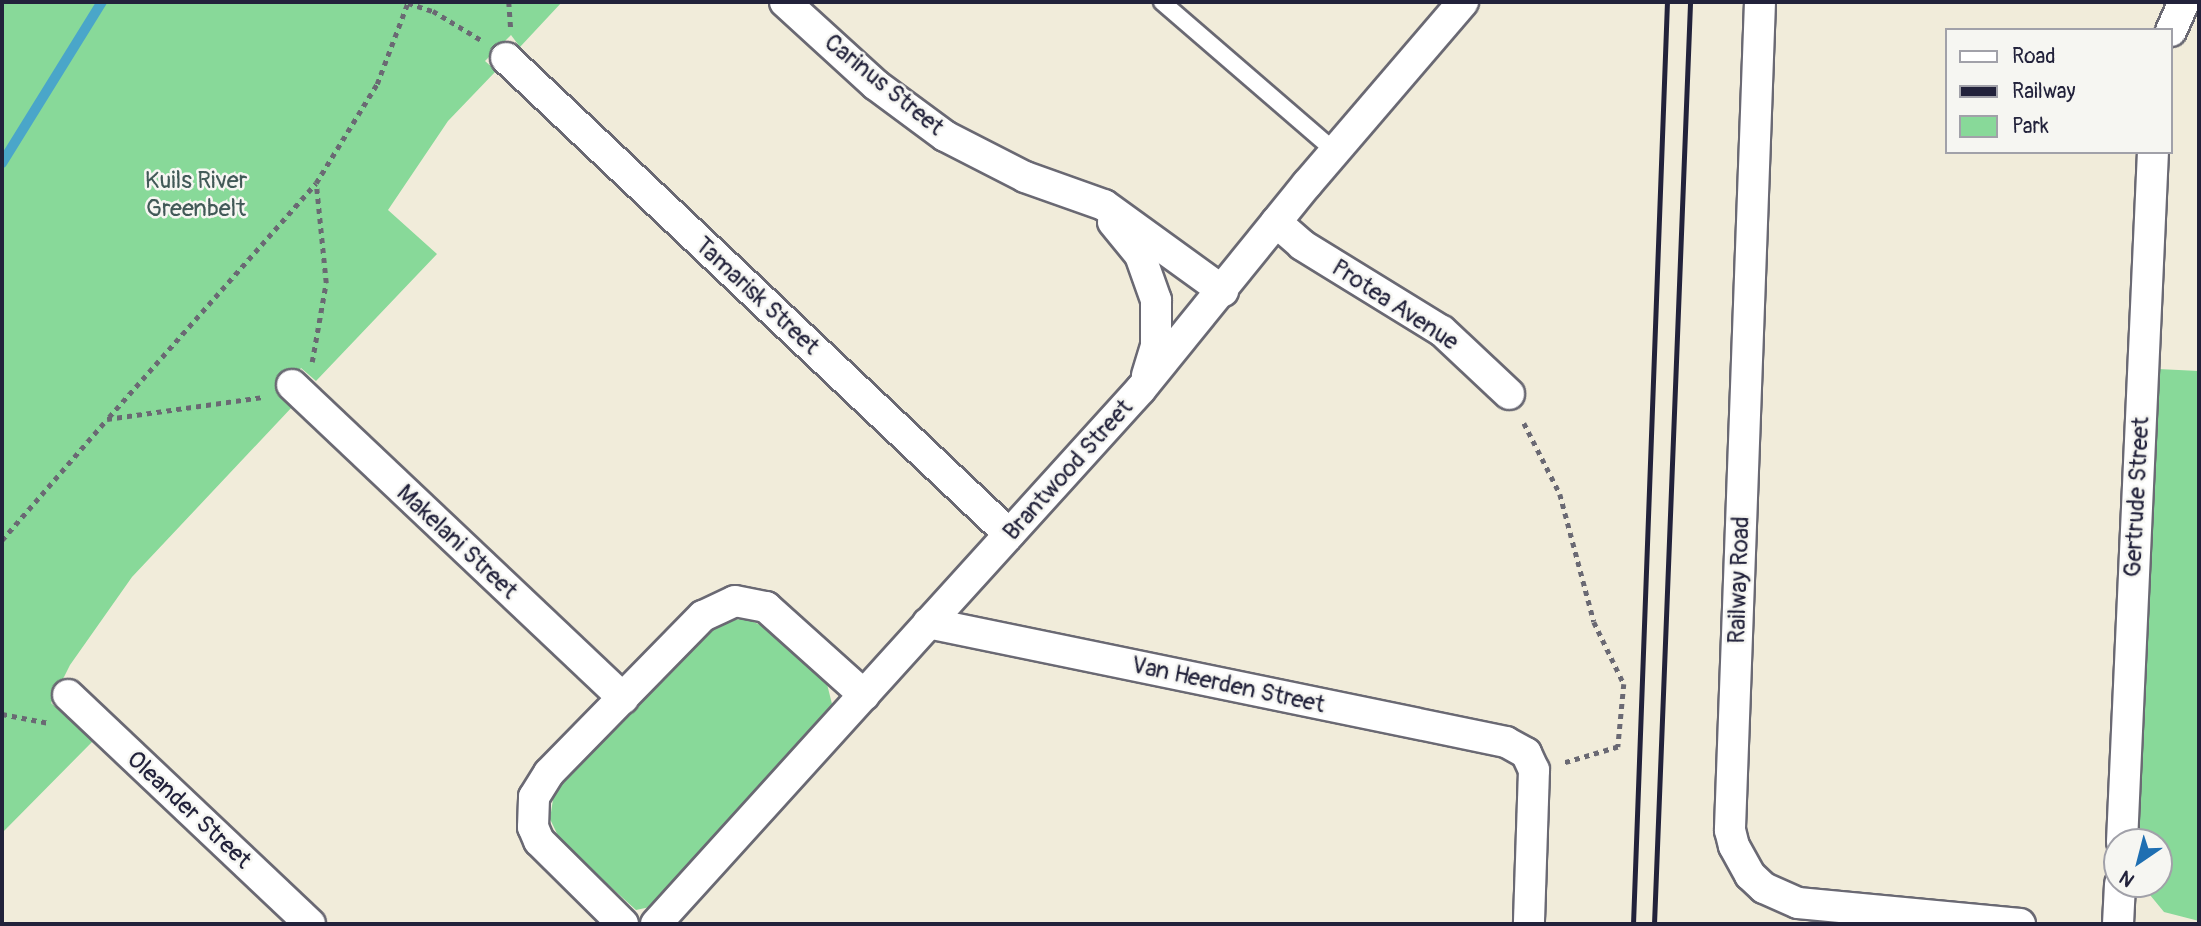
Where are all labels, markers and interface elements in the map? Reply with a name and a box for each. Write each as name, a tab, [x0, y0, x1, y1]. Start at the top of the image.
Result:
street label: Carinus Street	[818, 28, 950, 142]
legend	[1946, 28, 2173, 154]
text: Road	[2012, 43, 2056, 70]
text: Railway	[2012, 78, 2076, 105]
text: Park	[2012, 113, 2049, 140]
park label: Kuils River Greenbelt	[145, 167, 247, 223]
street label: Tamarisk Street	[689, 231, 825, 361]
street label: Protea Avenue	[1326, 253, 1464, 357]
street label: Brantwood Street	[997, 394, 1139, 546]
street label: Gertrude Street	[2118, 416, 2156, 578]
street label: Makelani Street	[391, 479, 523, 605]
street label: Railway Road	[1722, 516, 1756, 644]
street label: Van Heerden Street	[1129, 650, 1327, 720]
street label: Oleander Street	[121, 745, 257, 875]
north arrow	[2103, 828, 2173, 898]
text: N	[2115, 865, 2139, 892]

